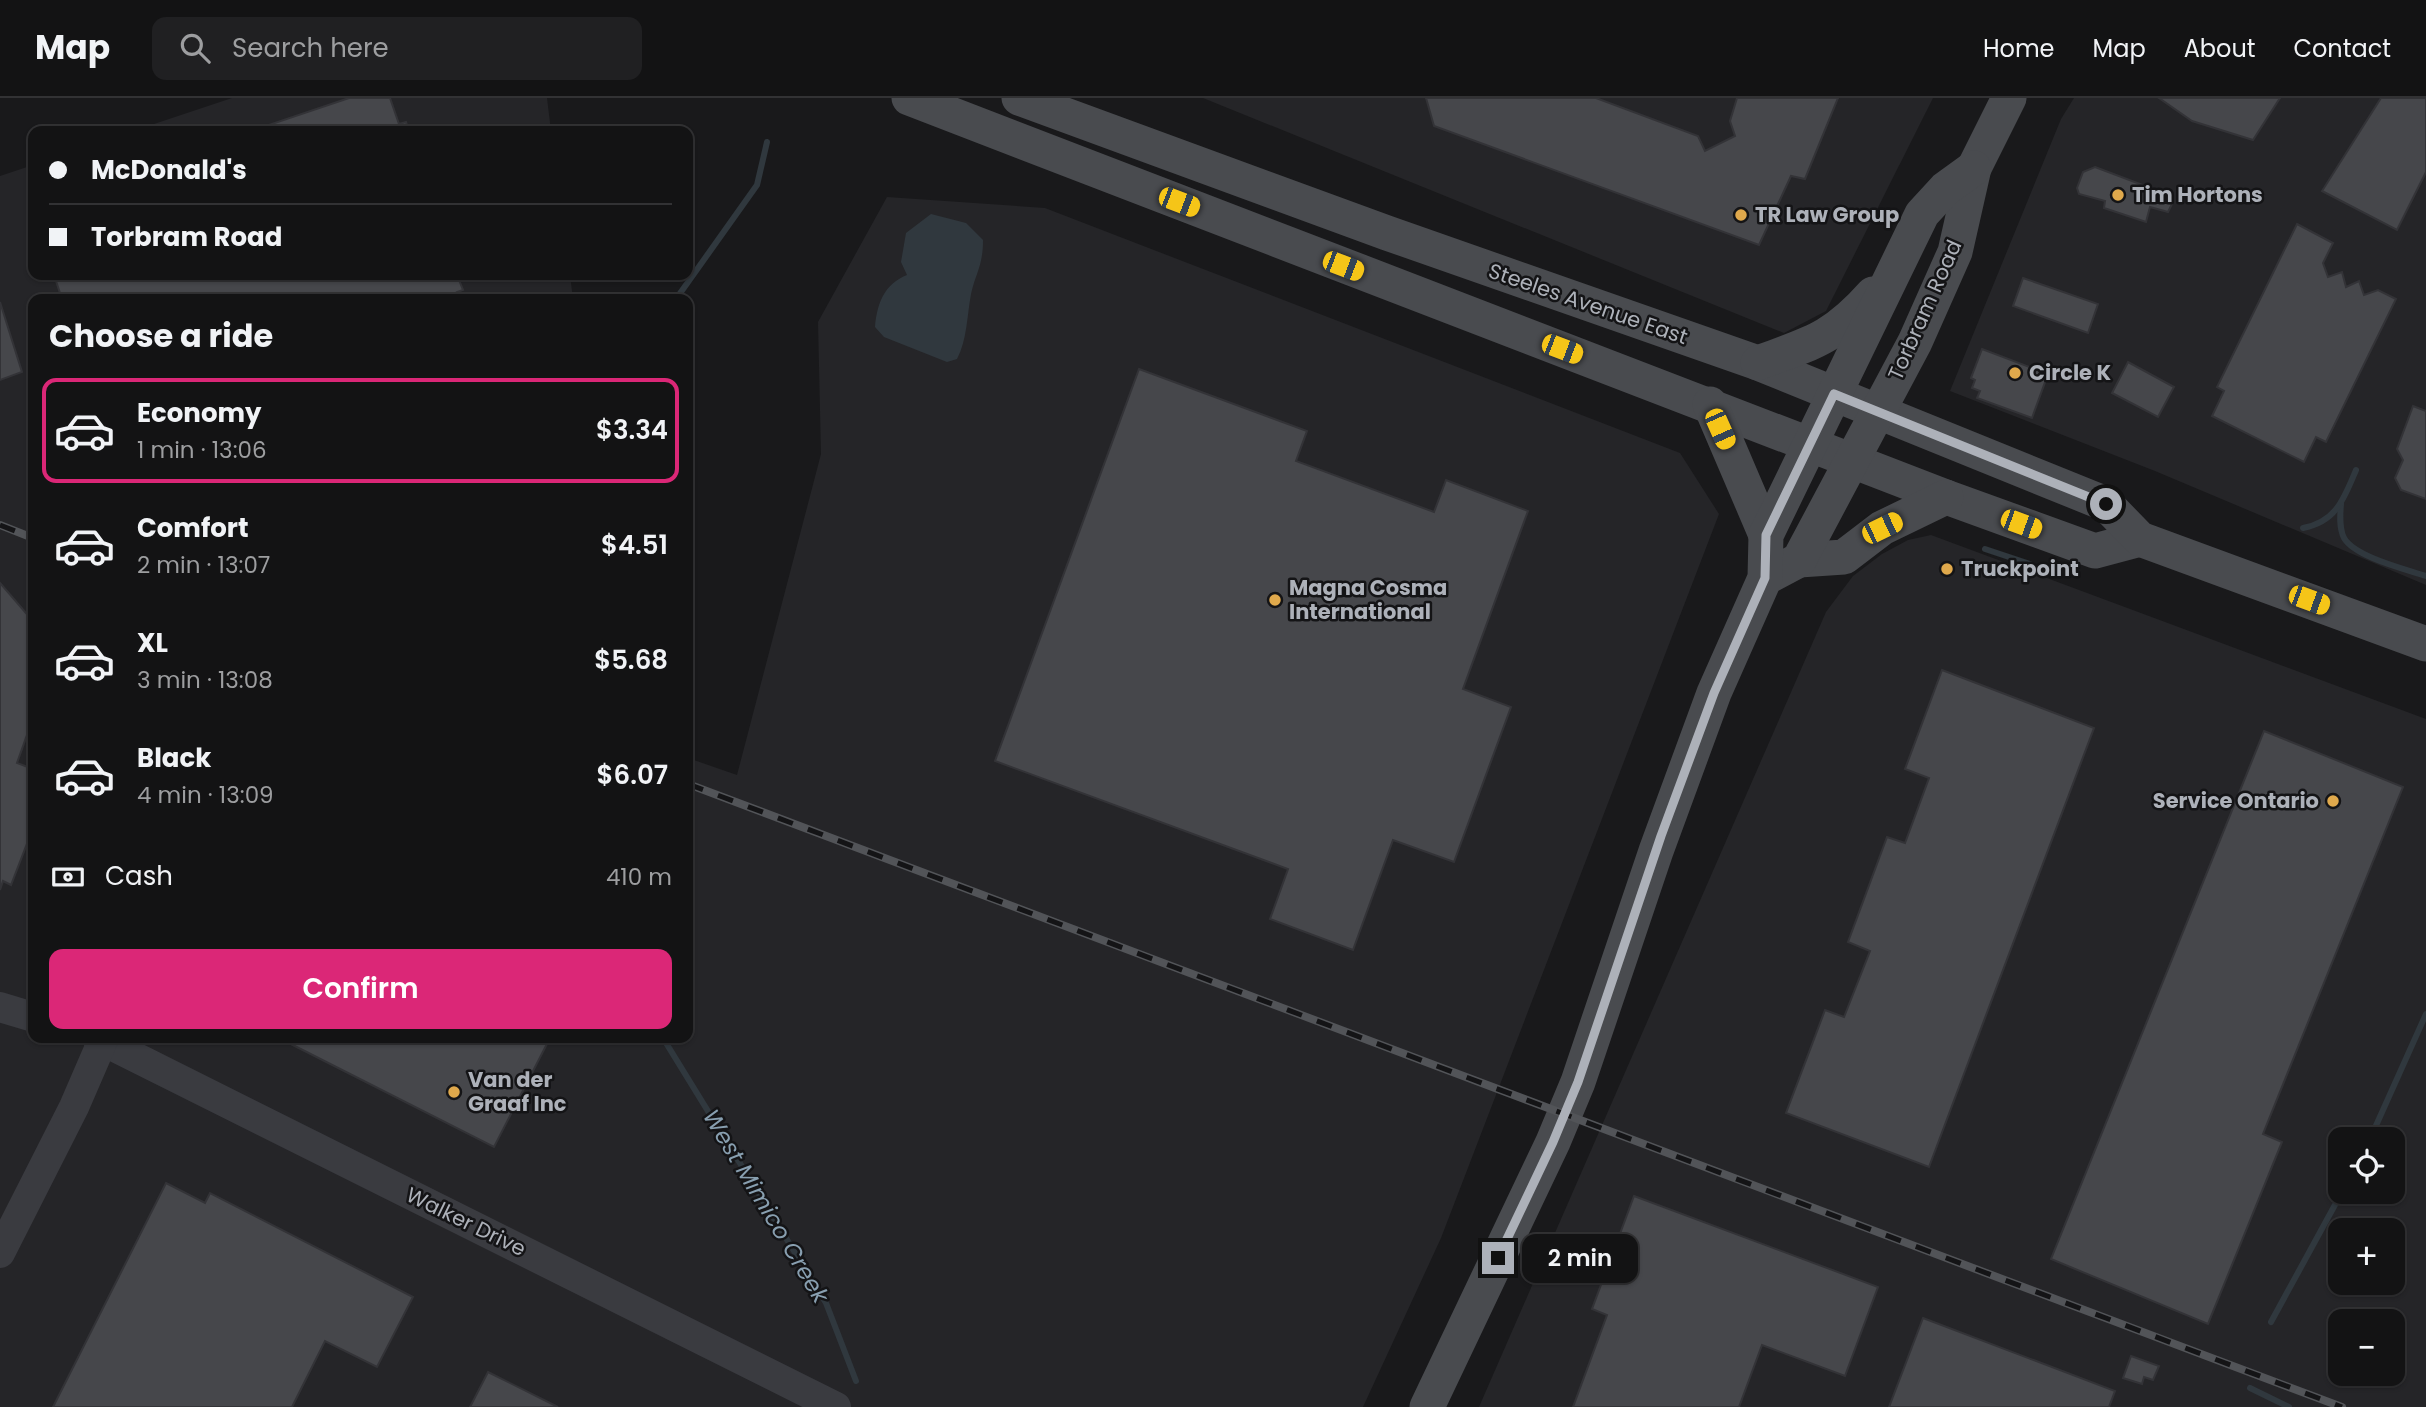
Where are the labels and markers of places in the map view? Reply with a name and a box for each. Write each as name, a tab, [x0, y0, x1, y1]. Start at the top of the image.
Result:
place label: Tim Hortons	[2132, 180, 2263, 209]
marker: Tim Hortons	[2110, 187, 2126, 203]
place label: TR Law Group	[1755, 200, 1899, 229]
marker: TR Law Group	[1733, 207, 1749, 223]
place label: Circle K	[2029, 358, 2111, 387]
marker: Circle K	[2007, 365, 2023, 381]
place label: Truckpoint	[1961, 554, 2079, 583]
marker: Truckpoint	[1939, 561, 1955, 577]
place label: Magna Cosma International	[1289, 573, 1447, 626]
marker: Magna Cosma International	[1267, 592, 1283, 608]
place label: Service Ontario	[2153, 786, 2319, 815]
marker: Service Ontario	[2325, 793, 2341, 809]
place label: Van der Graaf Inc	[468, 1065, 567, 1118]
marker: Van der Graaf Inc	[446, 1084, 462, 1100]

